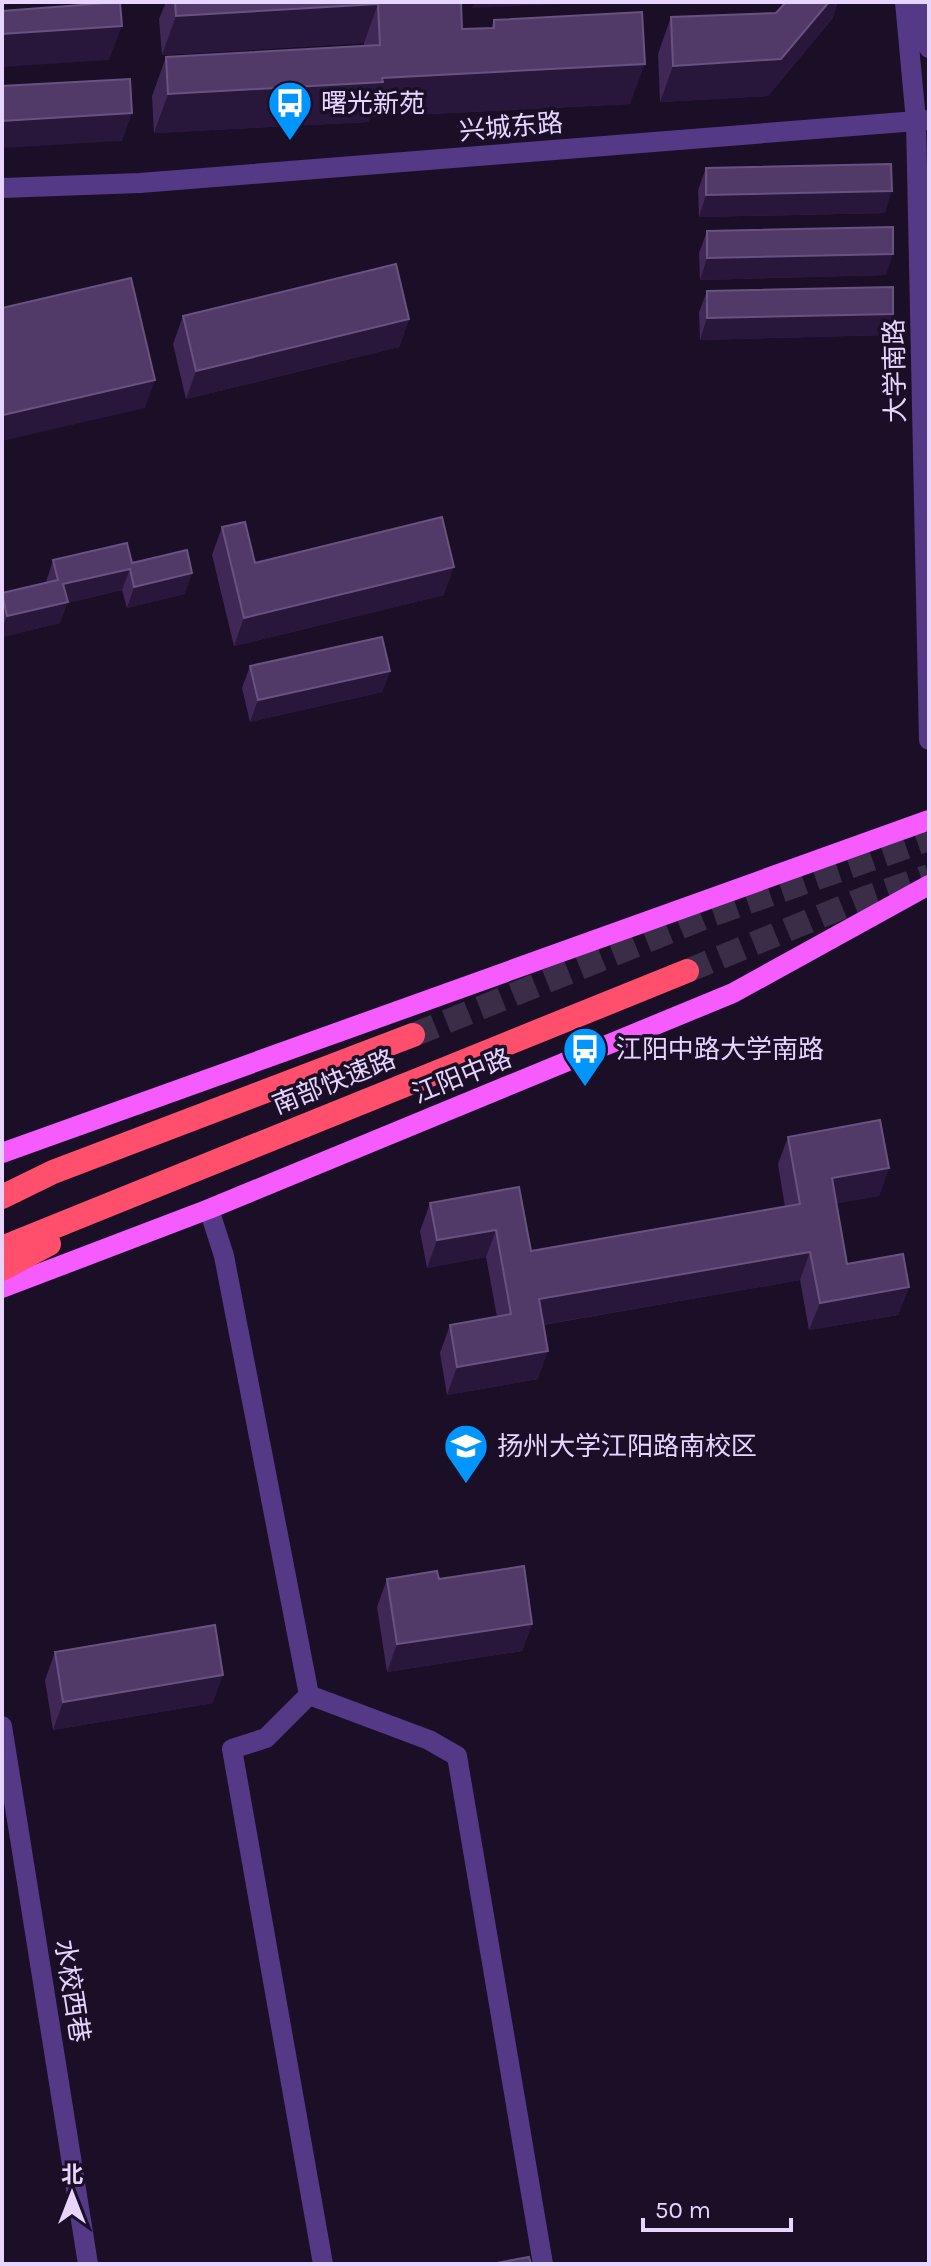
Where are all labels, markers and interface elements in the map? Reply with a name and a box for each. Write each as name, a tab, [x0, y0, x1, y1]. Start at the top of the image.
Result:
bus stop icon: 曙光新苑	[266, 79, 314, 142]
place label: 曙光新苑	[321, 88, 425, 119]
street label: 兴城东路	[458, 107, 564, 147]
street label: 大学南路	[879, 319, 911, 423]
bus stop icon: 江阳中路大学南路	[561, 1025, 609, 1088]
place label: 江阳中路大学南路	[616, 1034, 824, 1065]
street label: 江阳中路	[408, 1042, 516, 1110]
street label: 南部快速路	[268, 1043, 400, 1121]
school or university icon: 扬州大学江阳路南校区	[442, 1422, 490, 1485]
place label: 扬州大学江阳路南校区	[497, 1431, 757, 1462]
street label: 水校西巷	[49, 1937, 95, 2045]
north arrow	[32, 2154, 112, 2234]
text: 北	[61, 2162, 83, 2188]
scale bar	[643, 2182, 791, 2232]
text: 50 m	[655, 2196, 711, 2224]

